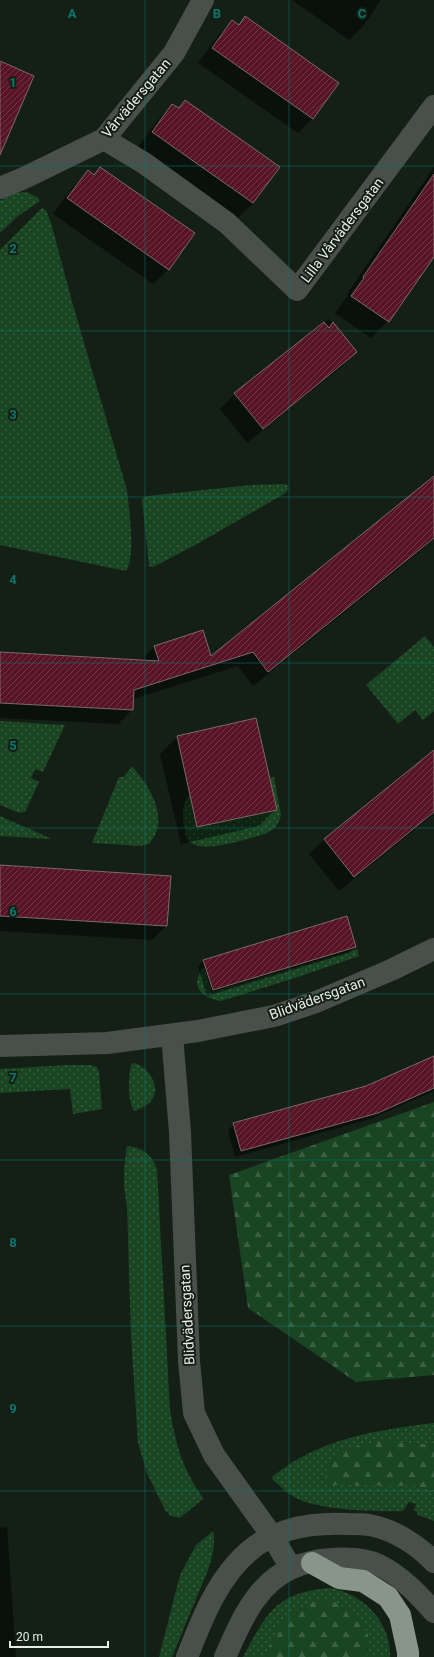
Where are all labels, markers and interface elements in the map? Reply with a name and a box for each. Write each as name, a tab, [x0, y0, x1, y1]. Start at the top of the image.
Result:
text: A	[68, 6, 77, 21]
text: B	[213, 6, 221, 21]
text: C	[358, 6, 367, 21]
street label: Vårvädersgatan	[98, 55, 174, 141]
text: 1	[9, 75, 17, 90]
street label: Lilla Vårvädersgatan	[297, 175, 387, 285]
text: 2	[9, 241, 17, 256]
text: 3	[9, 407, 17, 422]
text: 4	[9, 572, 17, 587]
text: 5	[9, 738, 17, 753]
text: 6	[9, 904, 17, 919]
street label: Blidvädersgatan	[267, 973, 367, 1023]
text: 7	[9, 1070, 17, 1085]
text: 8	[9, 1235, 17, 1250]
street label: Blidvädersgatan	[176, 1264, 198, 1366]
text: 9	[9, 1401, 17, 1416]
scale bar	[10, 1623, 108, 1649]
text: 20 m	[16, 1630, 43, 1644]

